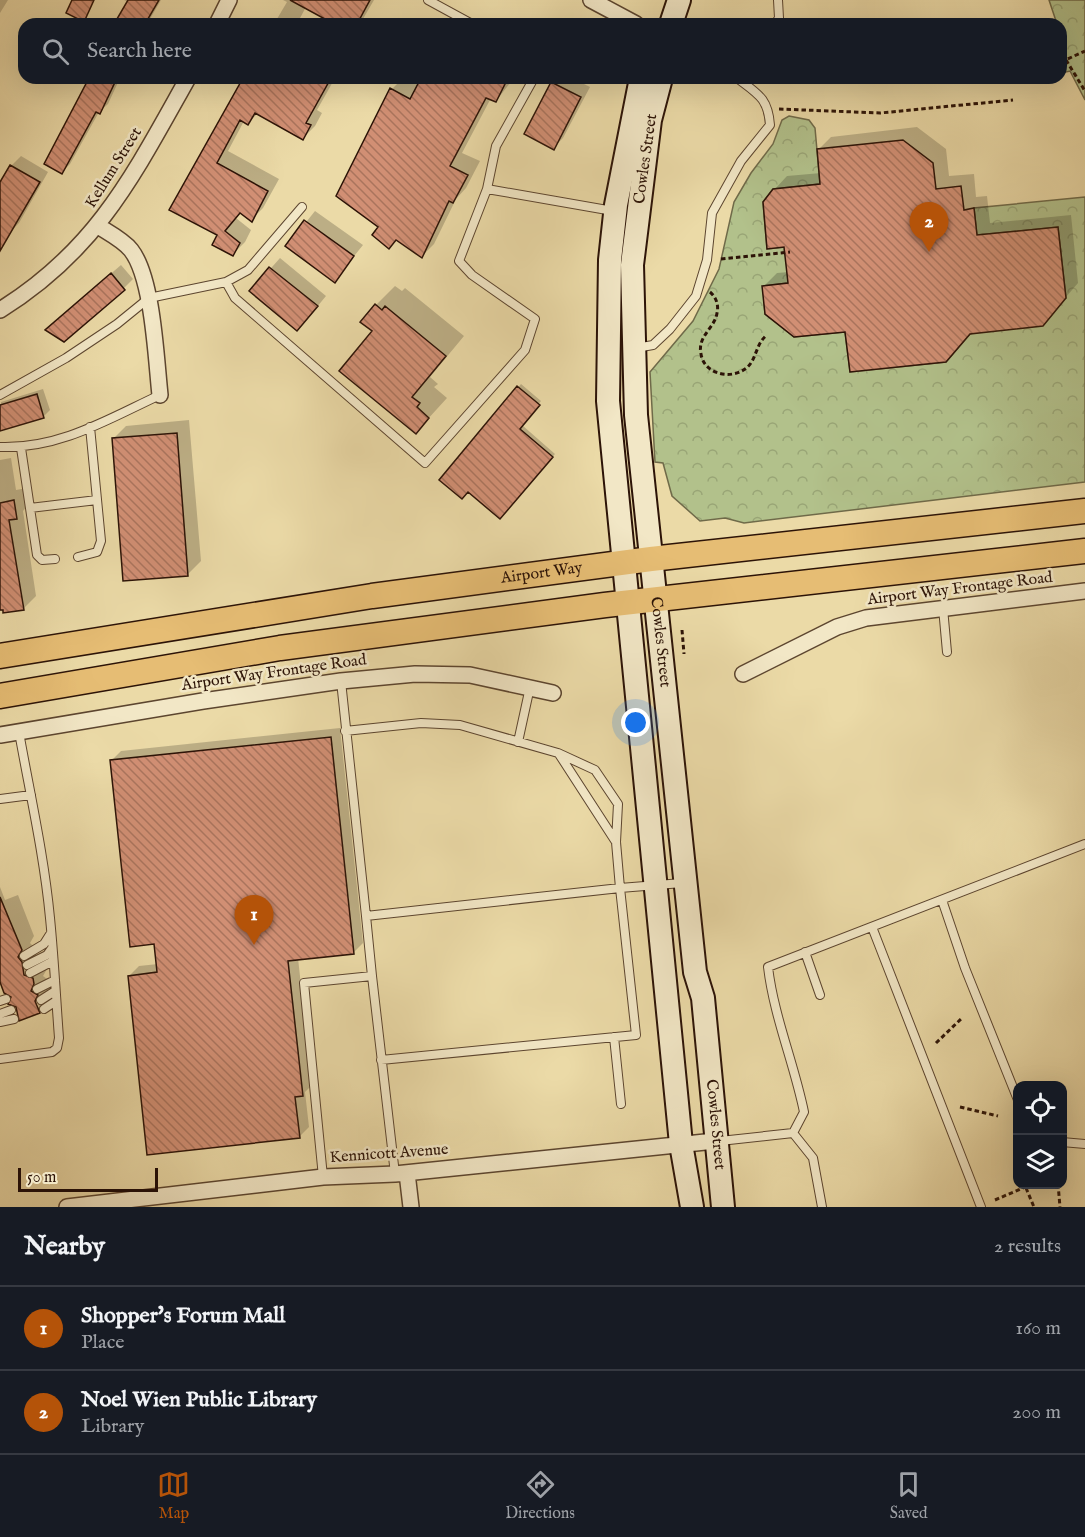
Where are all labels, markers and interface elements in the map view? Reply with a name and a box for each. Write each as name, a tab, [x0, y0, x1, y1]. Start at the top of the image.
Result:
search box	[18, 18, 1067, 84]
icon: search	[39, 35, 72, 68]
text: Search here	[87, 37, 192, 65]
street label: Cowles Street	[630, 112, 662, 205]
street label: Kellum Street	[81, 123, 147, 212]
pin: 2	[910, 202, 948, 252]
street label: Airport Way	[499, 558, 584, 589]
street label: Airport Way Frontage Road	[865, 568, 1054, 610]
street label: Cowles Street	[645, 596, 675, 689]
street label: Airport Way Frontage Road	[179, 650, 368, 696]
your location	[621, 708, 650, 737]
pin: 1	[234, 896, 274, 945]
street label: Cowles Street	[701, 1078, 729, 1171]
map controls	[1013, 1081, 1067, 1189]
button: locate	[1013, 1081, 1067, 1135]
button: layers	[1013, 1135, 1067, 1189]
street label: Kennicott Avenue	[329, 1140, 449, 1168]
scale bar	[18, 1165, 158, 1192]
text: 50 m	[27, 1168, 56, 1188]
text: Nearby	[24, 1230, 105, 1263]
text: 2 results	[994, 1234, 1061, 1259]
text: Shopper's Forum Mall	[81, 1302, 285, 1330]
text: 1	[40, 1316, 47, 1341]
text: 160 m	[1015, 1316, 1061, 1341]
text: Place	[81, 1330, 124, 1355]
text: Noel Wien Public Library	[81, 1386, 317, 1414]
text: 2	[39, 1400, 48, 1425]
text: 200 m	[1012, 1400, 1061, 1425]
text: Library	[81, 1414, 144, 1439]
tab: Map	[157, 1468, 190, 1524]
tab: Directions	[505, 1468, 575, 1524]
tab: Saved	[890, 1468, 928, 1524]

